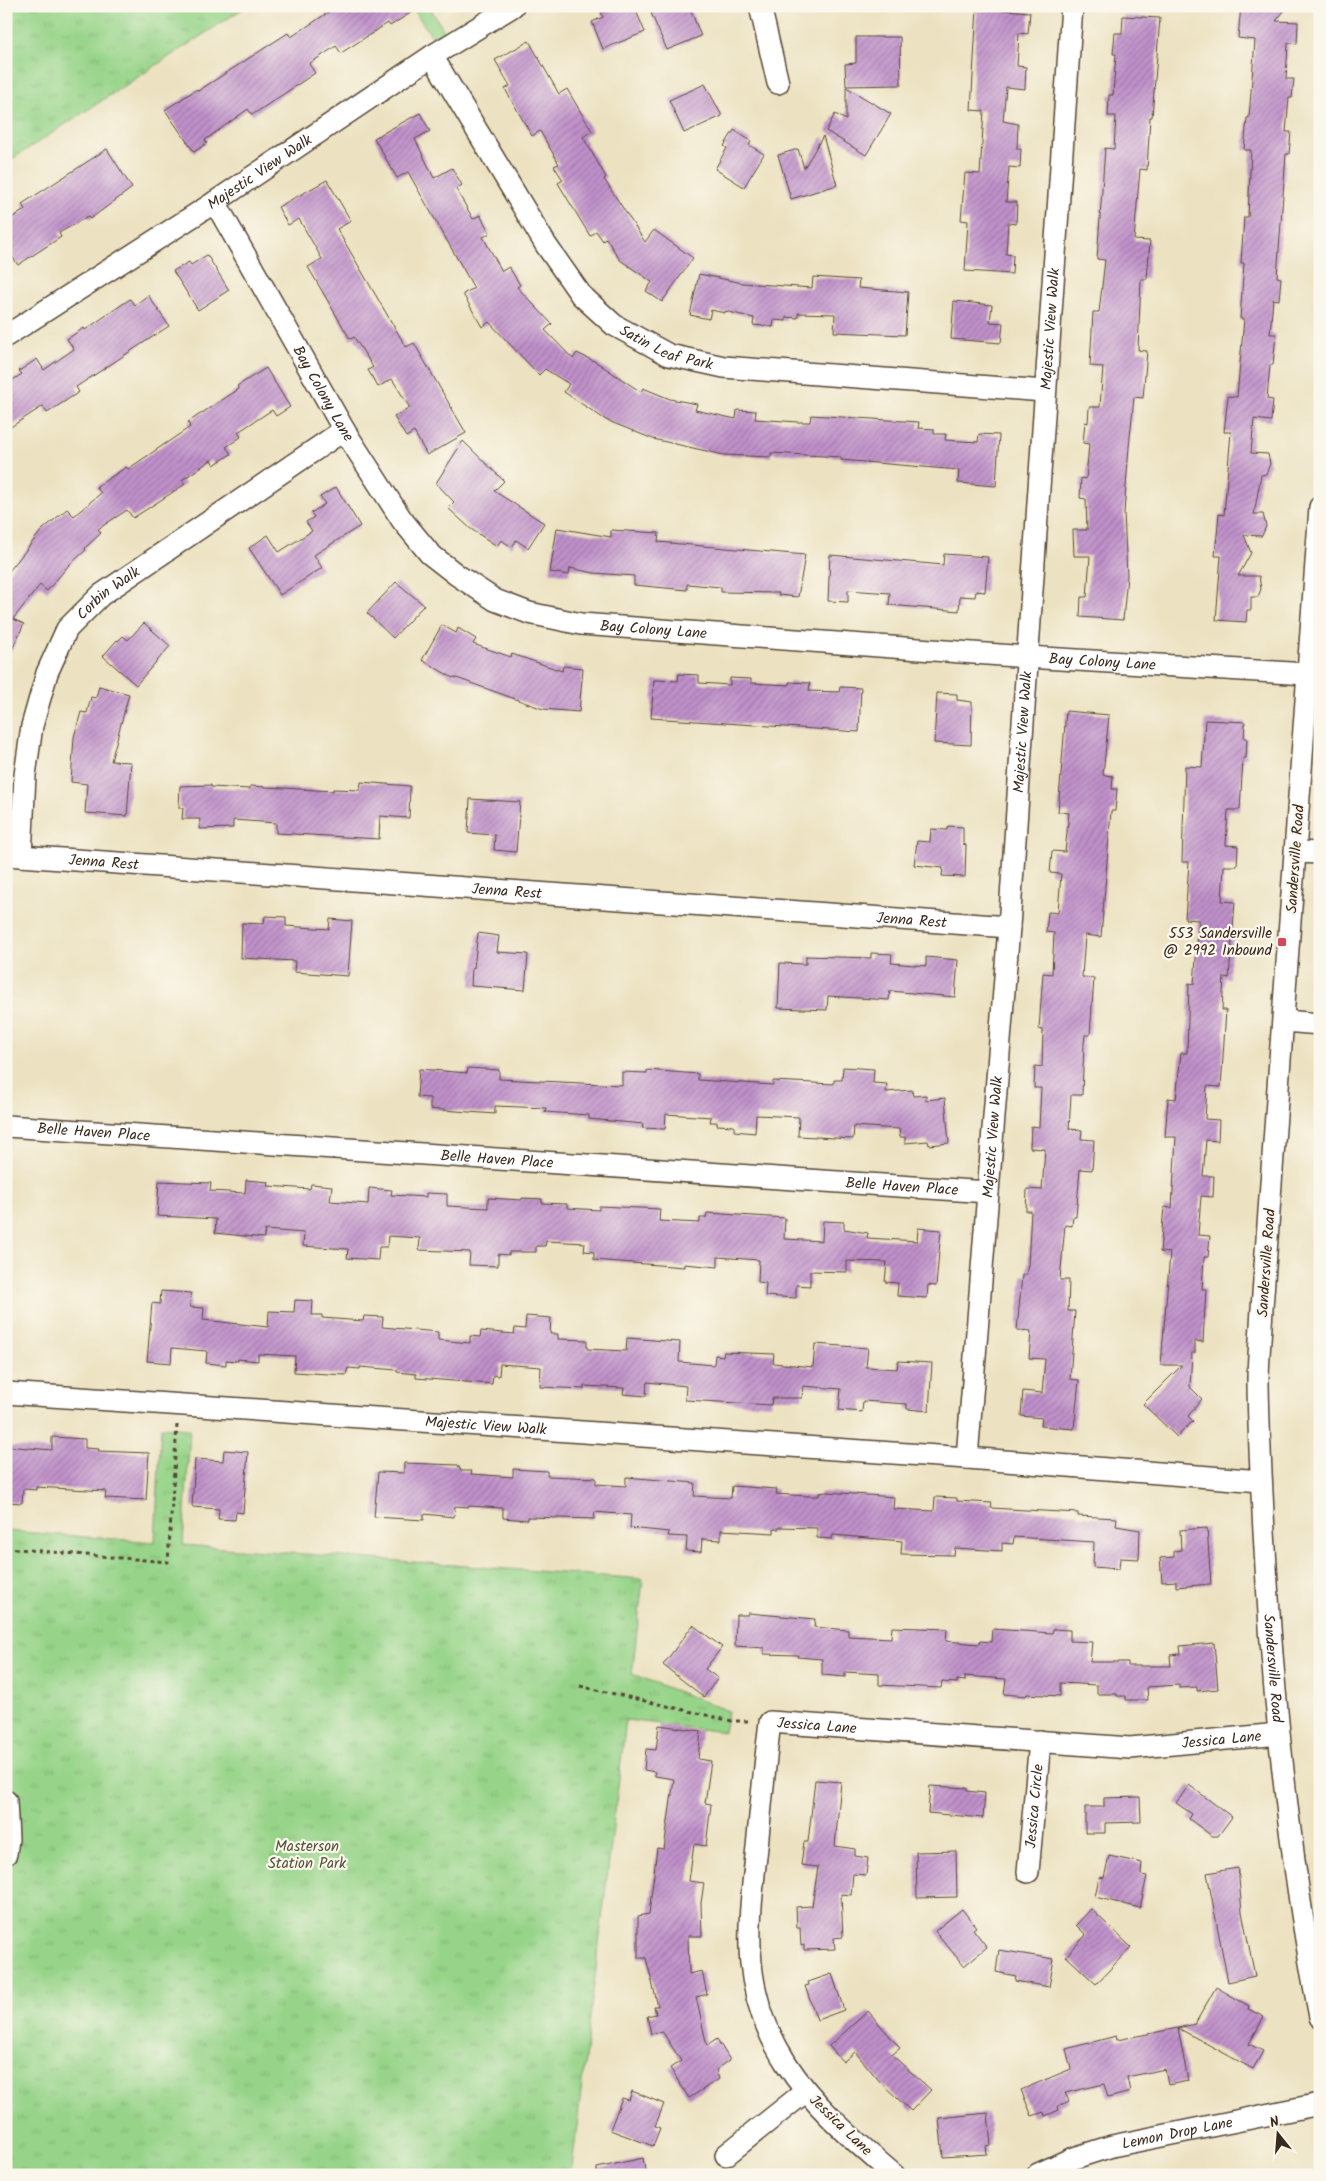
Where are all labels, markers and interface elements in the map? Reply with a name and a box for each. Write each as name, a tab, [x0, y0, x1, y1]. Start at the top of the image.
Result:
street label: Majestic View Walk	[203, 128, 318, 217]
street label: Majestic View Walk	[1035, 267, 1067, 391]
street label: Satin Leaf Park	[615, 319, 716, 377]
street label: Bay Colony Lane	[286, 341, 360, 447]
street label: Corbin Walk	[71, 560, 146, 626]
street label: Bay Colony Lane	[599, 614, 708, 646]
street label: Bay Colony Lane	[1048, 647, 1157, 678]
street label: Majestic View Walk	[1007, 670, 1040, 794]
street label: Sandersville Road	[1280, 804, 1312, 914]
street label: Jenna Rest	[68, 849, 140, 878]
street label: Jenna Rest	[471, 877, 543, 906]
street label: Jenna Rest	[876, 907, 948, 936]
place label: 553 Sandersville @ 2992 Inbound	[1163, 922, 1273, 963]
marker: 553 Sandersville @ 2992 Inbound	[1276, 936, 1288, 948]
street label: Majestic View Walk	[977, 1074, 1010, 1199]
street label: Belle Haven Place	[37, 1117, 151, 1149]
street label: Belle Haven Place	[440, 1144, 554, 1176]
street label: Belle Haven Place	[845, 1171, 959, 1203]
street label: Sandersville Road	[1251, 1208, 1283, 1318]
street label: Majestic View Walk	[424, 1410, 548, 1443]
street label: Sandersville Road	[1256, 1613, 1289, 1724]
street label: Jessica Lane	[776, 1712, 858, 1741]
street label: Jessica Lane	[1181, 1725, 1263, 1756]
street label: Jessica Circle	[1019, 1763, 1051, 1850]
park label: Masterson Station Park	[268, 1835, 347, 1876]
street label: Jessica Lane	[803, 2089, 878, 2162]
north arrow	[1254, 2108, 1304, 2158]
street label: Lemon Drop Lane	[1120, 2111, 1235, 2157]
text: N	[1267, 2111, 1282, 2134]

